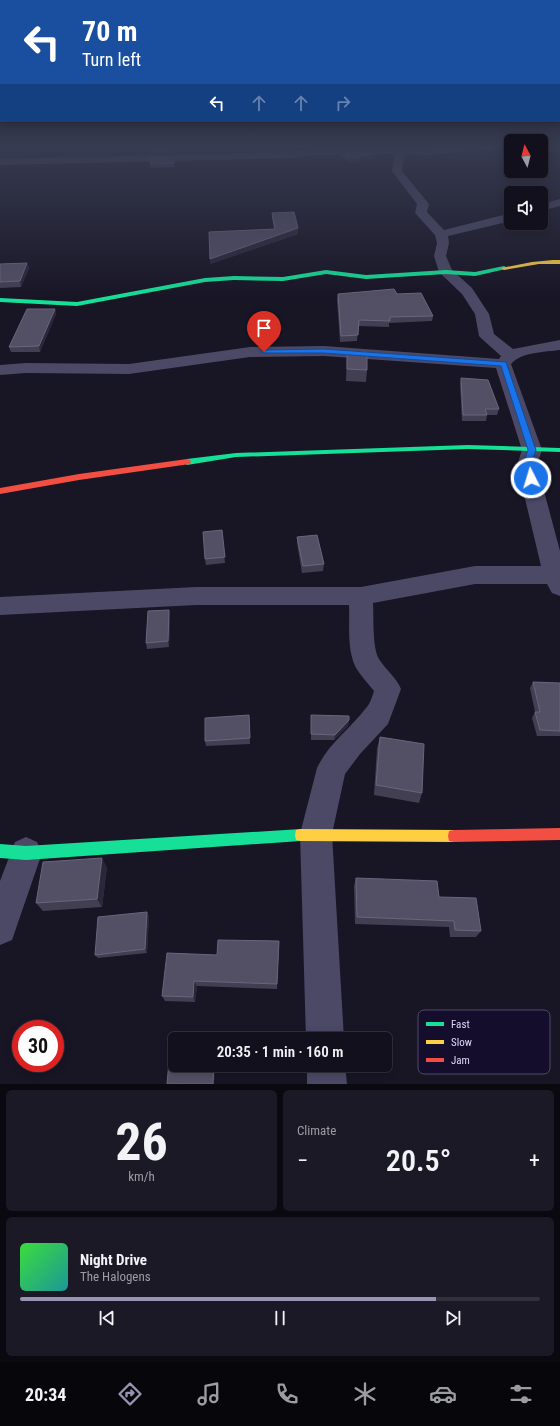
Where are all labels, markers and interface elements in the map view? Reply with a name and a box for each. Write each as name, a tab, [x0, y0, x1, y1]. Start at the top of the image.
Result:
text: 70 m	[82, 15, 138, 48]
icon: left	[16, 16, 68, 68]
text: Turn left	[82, 49, 141, 70]
icon: left	[206, 92, 228, 114]
icon: ahead	[248, 92, 270, 114]
icon: ahead	[290, 92, 312, 114]
icon: right	[332, 92, 354, 114]
north arrow	[504, 134, 548, 178]
map controls	[504, 134, 548, 230]
button: sound	[504, 186, 548, 230]
pin	[247, 311, 281, 352]
icon: arrive	[253, 317, 275, 339]
position arrow	[510, 457, 552, 499]
legend	[418, 1010, 550, 1074]
text: Fast	[451, 1018, 470, 1031]
speed limit sign: 30	[12, 1020, 64, 1072]
text: Slow	[451, 1036, 472, 1049]
text: 20:35 · 1 min · 160 m	[217, 1043, 343, 1061]
text: Jam	[451, 1054, 470, 1067]
text: 26	[115, 1112, 168, 1173]
text: Climate	[297, 1123, 336, 1138]
text: 20.5°	[386, 1143, 451, 1178]
text: −	[297, 1148, 308, 1173]
text: +	[529, 1148, 540, 1173]
text: km/h	[128, 1169, 155, 1184]
text: Night Drive	[80, 1251, 147, 1269]
text: The Halogens	[80, 1269, 151, 1284]
icon: previous	[96, 1307, 118, 1329]
icon: pause	[269, 1307, 291, 1329]
icon: next	[442, 1307, 464, 1329]
icon: directions	[116, 1380, 144, 1408]
icon: music	[195, 1380, 223, 1408]
icon: phone	[273, 1380, 301, 1408]
icon: climate	[351, 1380, 379, 1408]
icon: car	[429, 1380, 457, 1408]
icon: filters	[507, 1380, 535, 1408]
text: 20:34	[25, 1384, 66, 1405]

